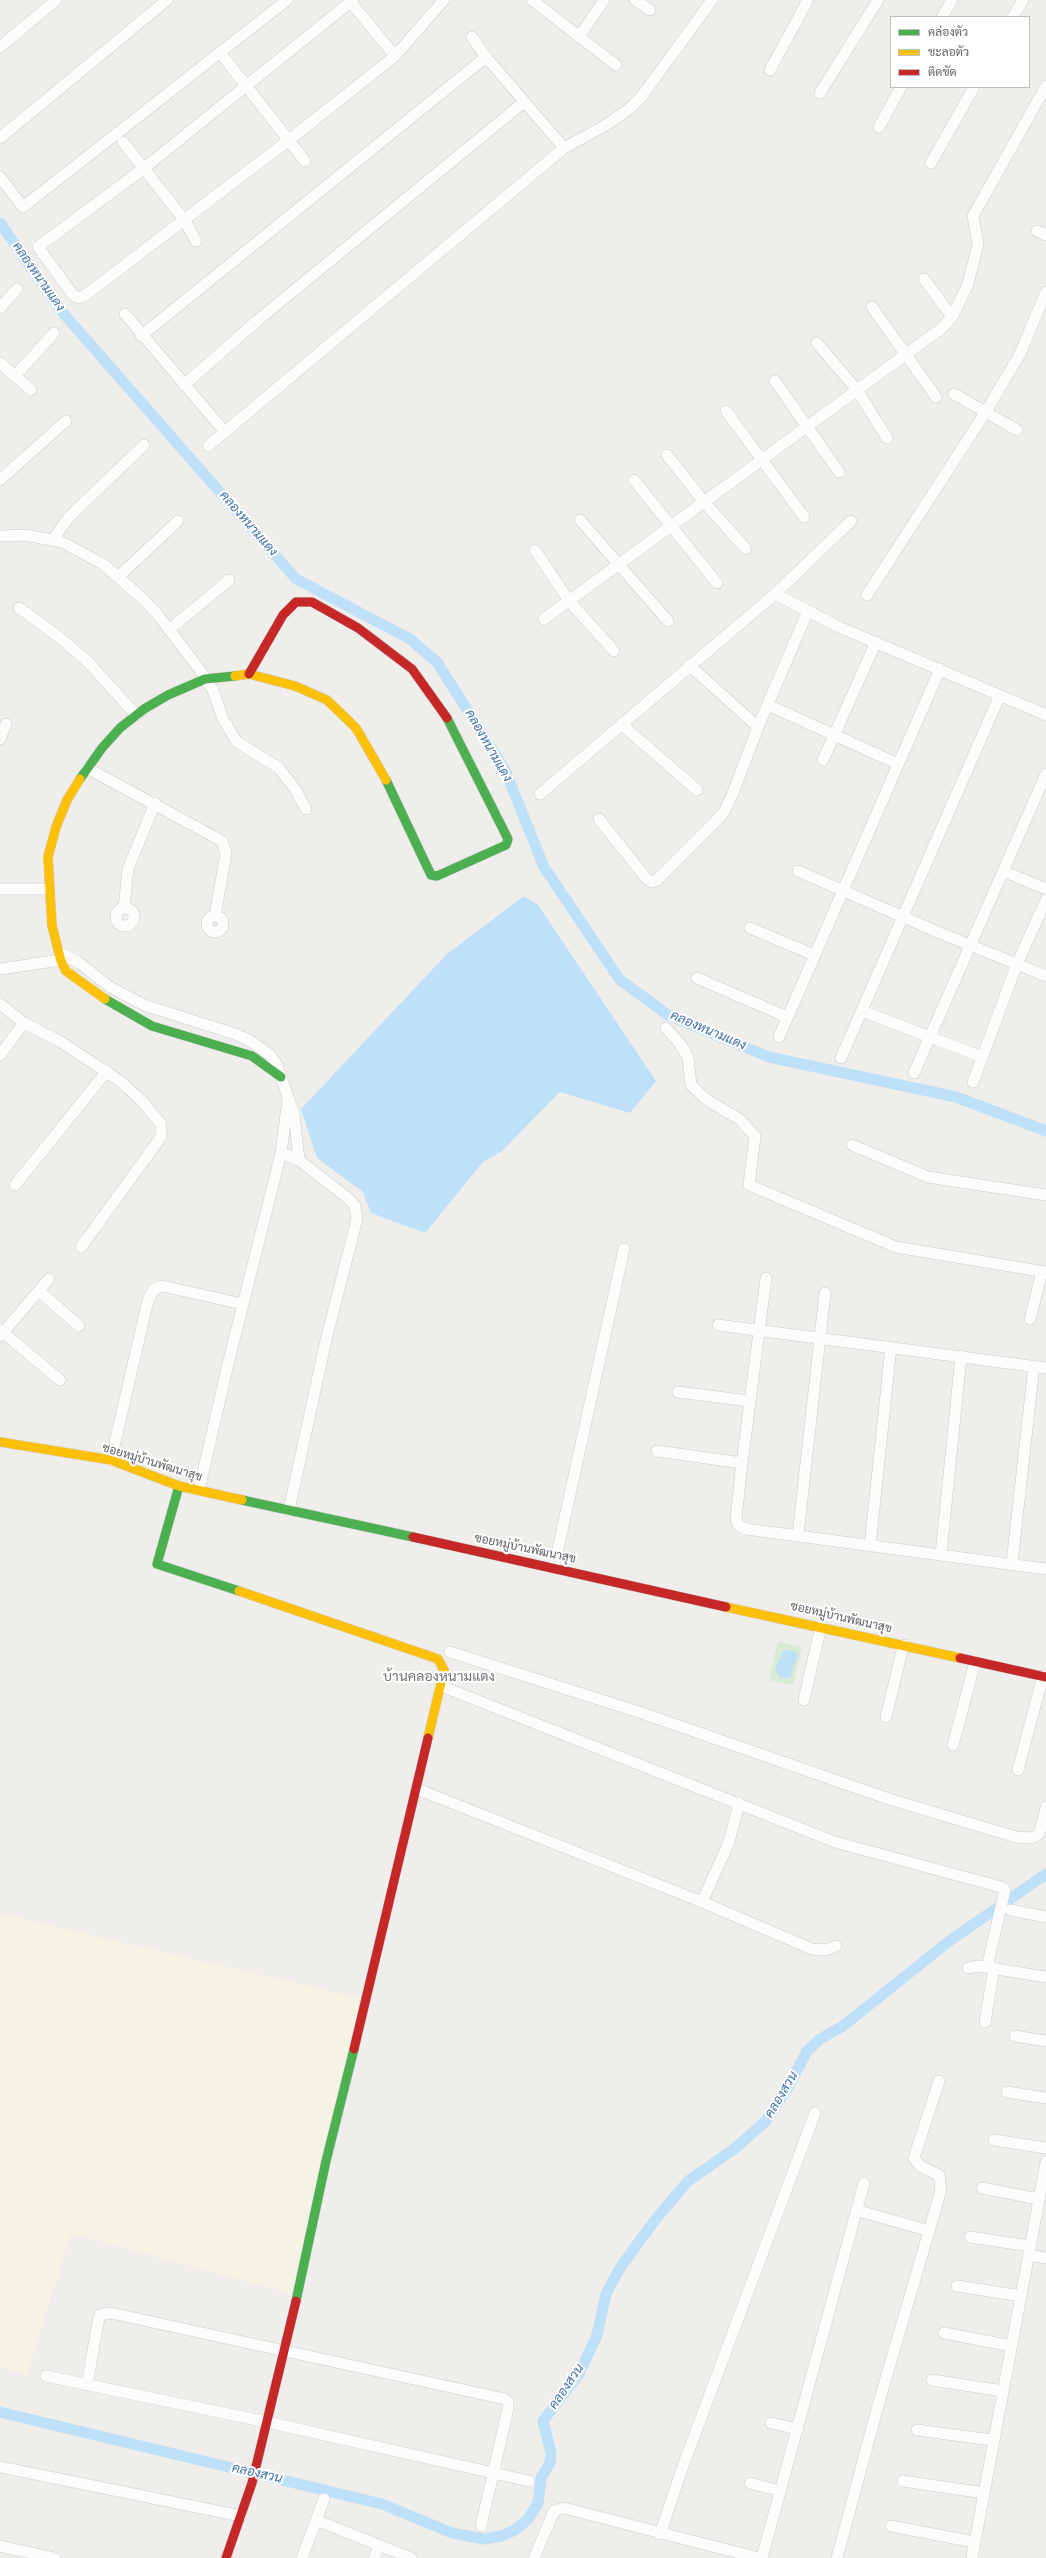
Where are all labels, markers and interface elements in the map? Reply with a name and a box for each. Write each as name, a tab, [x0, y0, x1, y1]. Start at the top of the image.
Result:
legend	[890, 16, 1030, 88]
text: คล่องตัว	[928, 23, 968, 40]
text: ชะลอตัว	[928, 43, 969, 60]
text: ติดขัด	[928, 63, 957, 80]
water label: คลองหนามแดง	[8, 239, 68, 315]
water label: คลองหนามแดง	[216, 488, 280, 560]
water label: คลองหนามแดง	[461, 707, 515, 785]
water label: คลองหนามแดง	[668, 1008, 748, 1054]
street label: ซอยหมู่บ้านพัฒนาสุข	[100, 1441, 204, 1485]
street label: ซอยหมู่บ้านพัฒนาสุข	[473, 1531, 577, 1567]
street label: ซอยหมู่บ้านพัฒนาสุข	[789, 1599, 893, 1637]
district label: บ้านคลองหนามแดง	[383, 1669, 495, 1685]
water label: คลองสวน	[762, 2069, 802, 2121]
water label: คลองสวน	[546, 2361, 588, 2413]
water label: คลองสวน	[230, 2461, 284, 2487]

